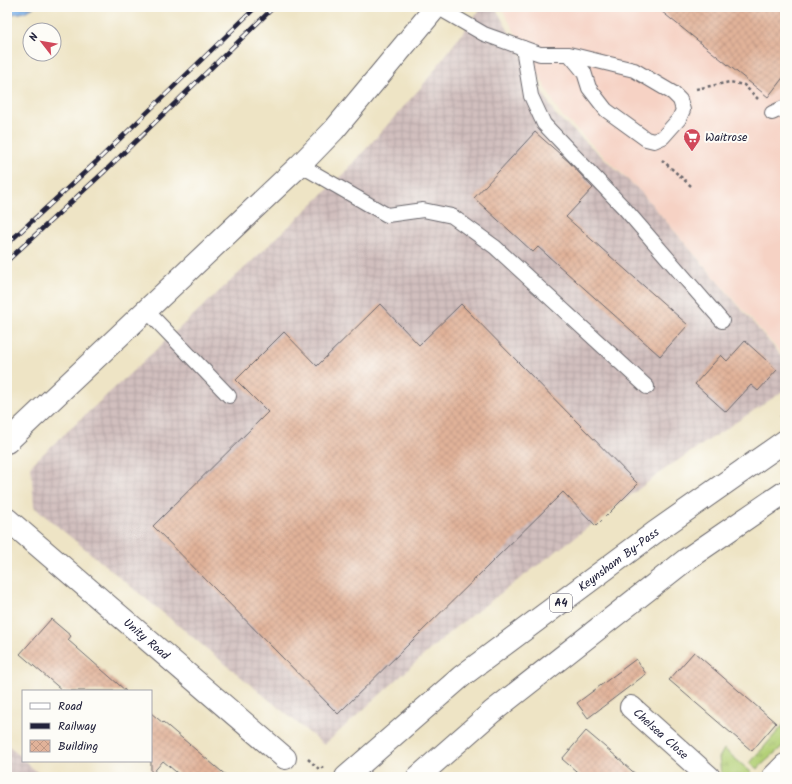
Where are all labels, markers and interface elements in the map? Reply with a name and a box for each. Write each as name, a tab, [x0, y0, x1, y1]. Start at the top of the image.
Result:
north arrow	[22, 22, 62, 62]
text: N	[25, 30, 44, 45]
supermarket icon: Waitrose	[682, 127, 702, 152]
place label: Waitrose	[705, 128, 748, 147]
street label: Keynsham By-Pass	[574, 523, 663, 596]
road number: A4	[550, 594, 572, 612]
street label: Unity Road	[119, 614, 175, 665]
legend	[22, 690, 152, 762]
text: Road	[58, 697, 83, 716]
street label: Chelsea Close	[629, 704, 693, 764]
text: Railway	[58, 717, 96, 736]
text: Building	[58, 737, 98, 756]

